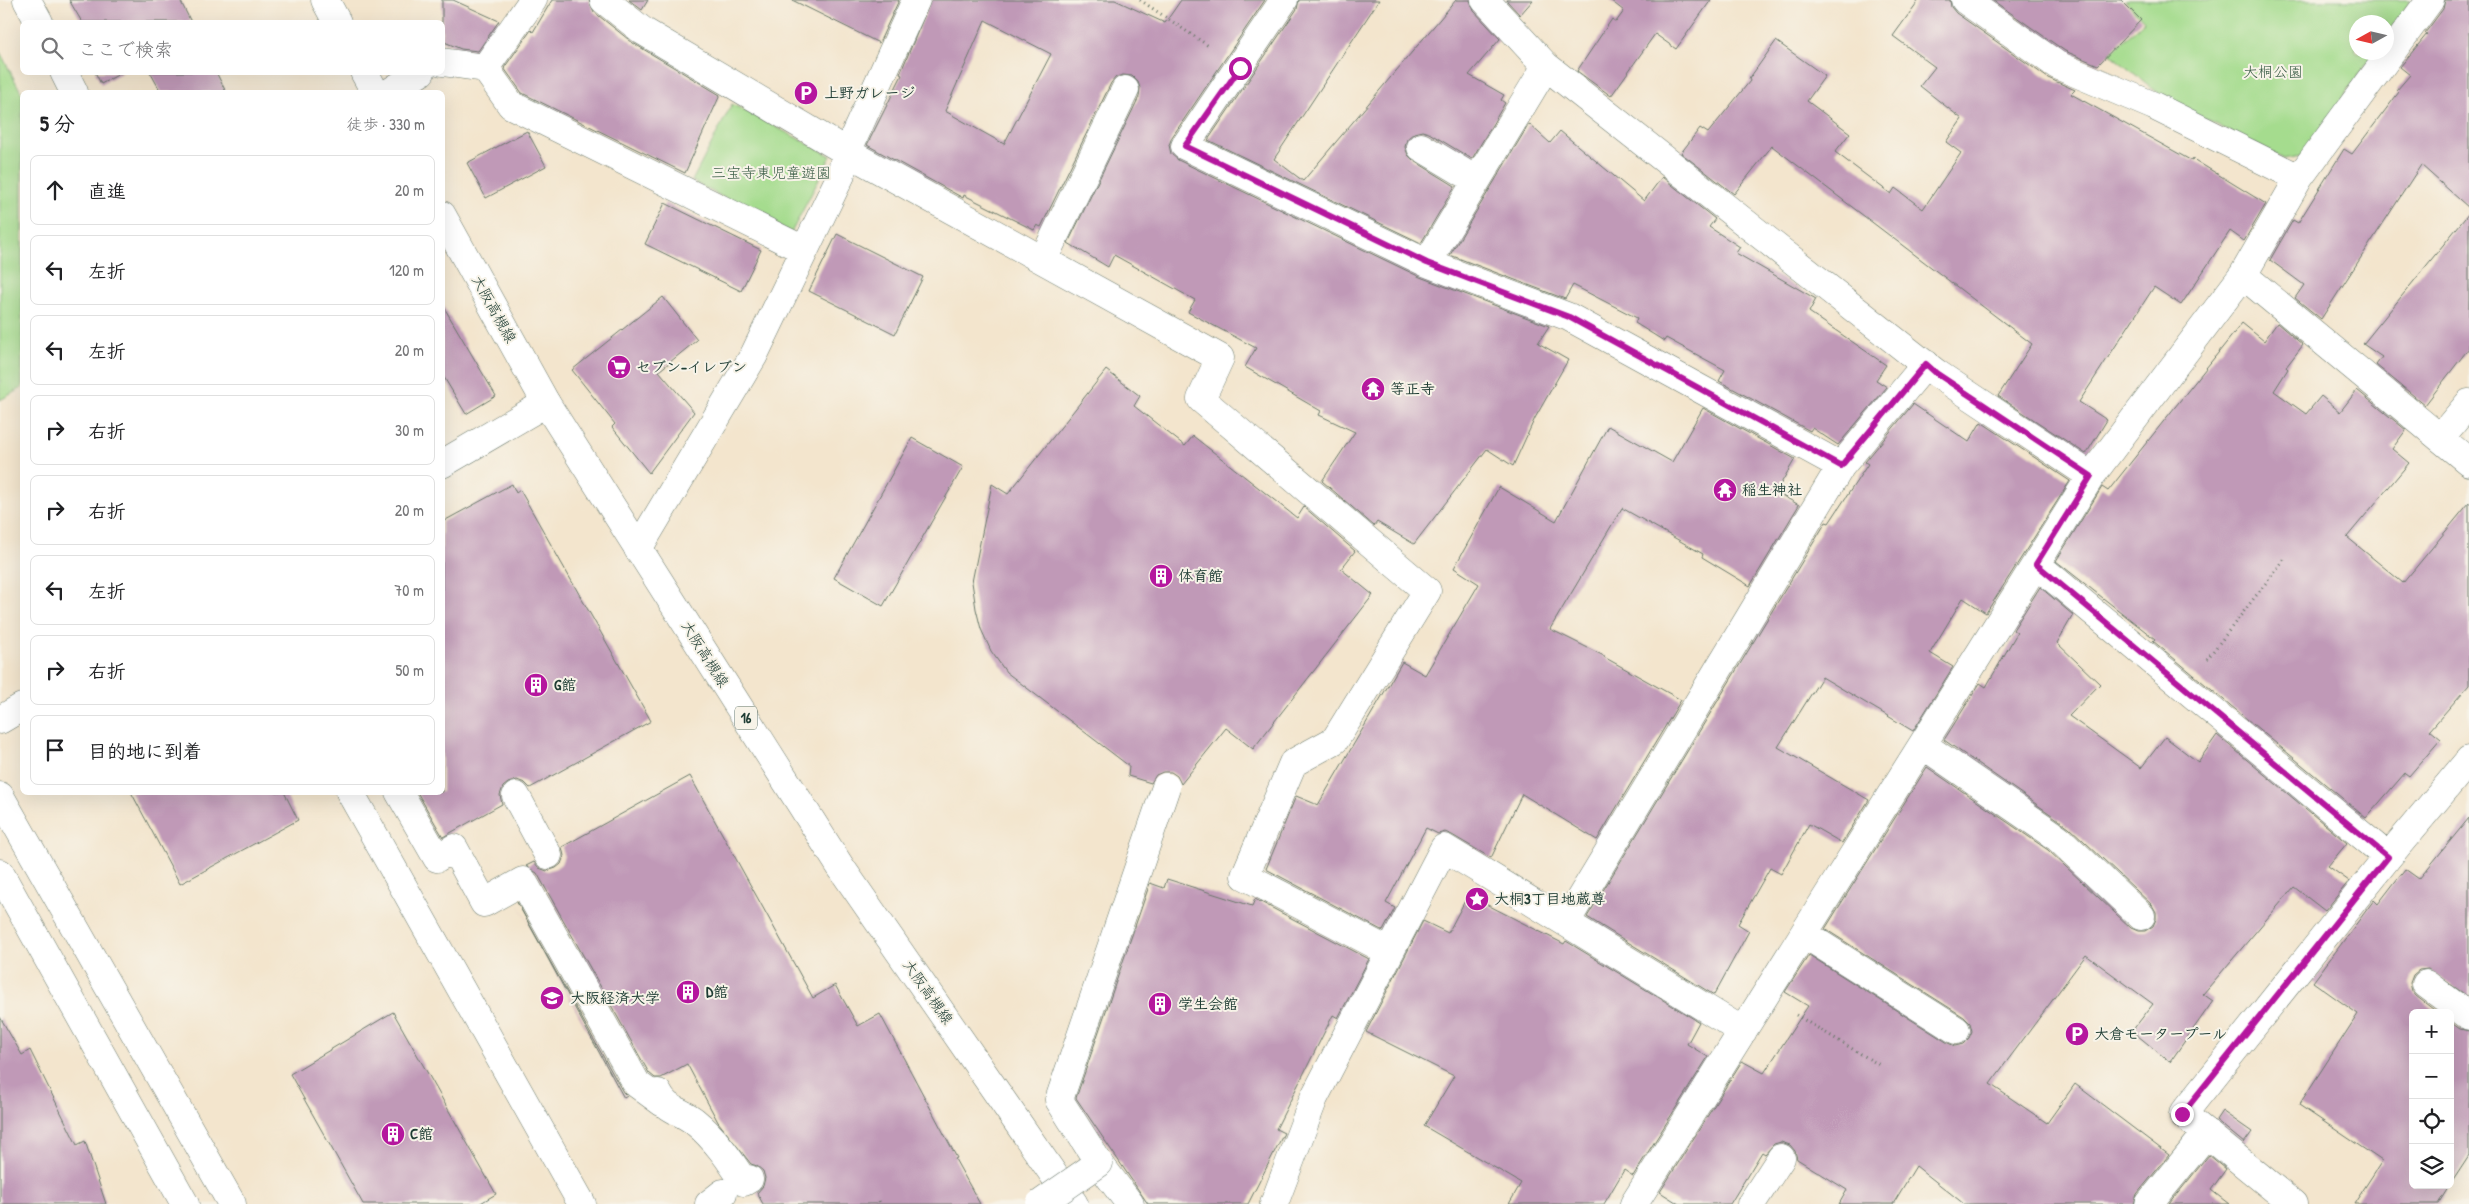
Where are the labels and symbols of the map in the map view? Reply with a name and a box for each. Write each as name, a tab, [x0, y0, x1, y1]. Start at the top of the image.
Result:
north arrow	[2349, 15, 2394, 60]
route start	[1229, 57, 1252, 80]
park label: 大桐公園	[2243, 61, 2303, 82]
parking icon: 上野ガレージ	[793, 80, 819, 106]
place label: 上野ガレージ	[824, 82, 915, 103]
park label: 三宝寺東児童遊園	[711, 162, 831, 183]
street label: 大阪高槻線	[467, 271, 522, 347]
supermarket icon: セブン-イレブン	[606, 354, 632, 380]
place label: セブン-イレブン	[636, 356, 747, 377]
temple icon: 等正寺	[1360, 376, 1386, 402]
place label: 等正寺	[1390, 378, 1435, 399]
temple icon: 稲生神社	[1712, 477, 1738, 503]
place label: 稲生神社	[1742, 479, 1802, 500]
building icon: 体育館	[1148, 563, 1174, 589]
place label: 体育館	[1178, 565, 1223, 586]
street label: 大阪高槻線	[677, 616, 734, 691]
building icon: G館	[523, 672, 549, 698]
place label: G館	[554, 674, 576, 695]
road number: 16	[735, 706, 757, 730]
place icon: 大桐3丁目地蔵尊	[1464, 886, 1490, 912]
place label: 大桐3丁目地蔵尊	[1494, 888, 1606, 909]
street label: 大阪高槻線	[898, 955, 959, 1028]
building icon: D館	[675, 979, 701, 1005]
place label: D館	[706, 981, 728, 1002]
school or university icon: 大阪経済大学	[539, 985, 565, 1011]
place label: 大阪経済大学	[570, 987, 660, 1008]
building icon: 学生会館	[1147, 991, 1173, 1017]
place label: 学生会館	[1178, 993, 1238, 1014]
parking icon: 大倉モータープール	[2064, 1021, 2090, 1047]
place label: 大倉モータープール	[2094, 1023, 2227, 1044]
route end	[2171, 1103, 2194, 1126]
building icon: C館	[380, 1121, 406, 1147]
place label: C館	[410, 1123, 433, 1144]

